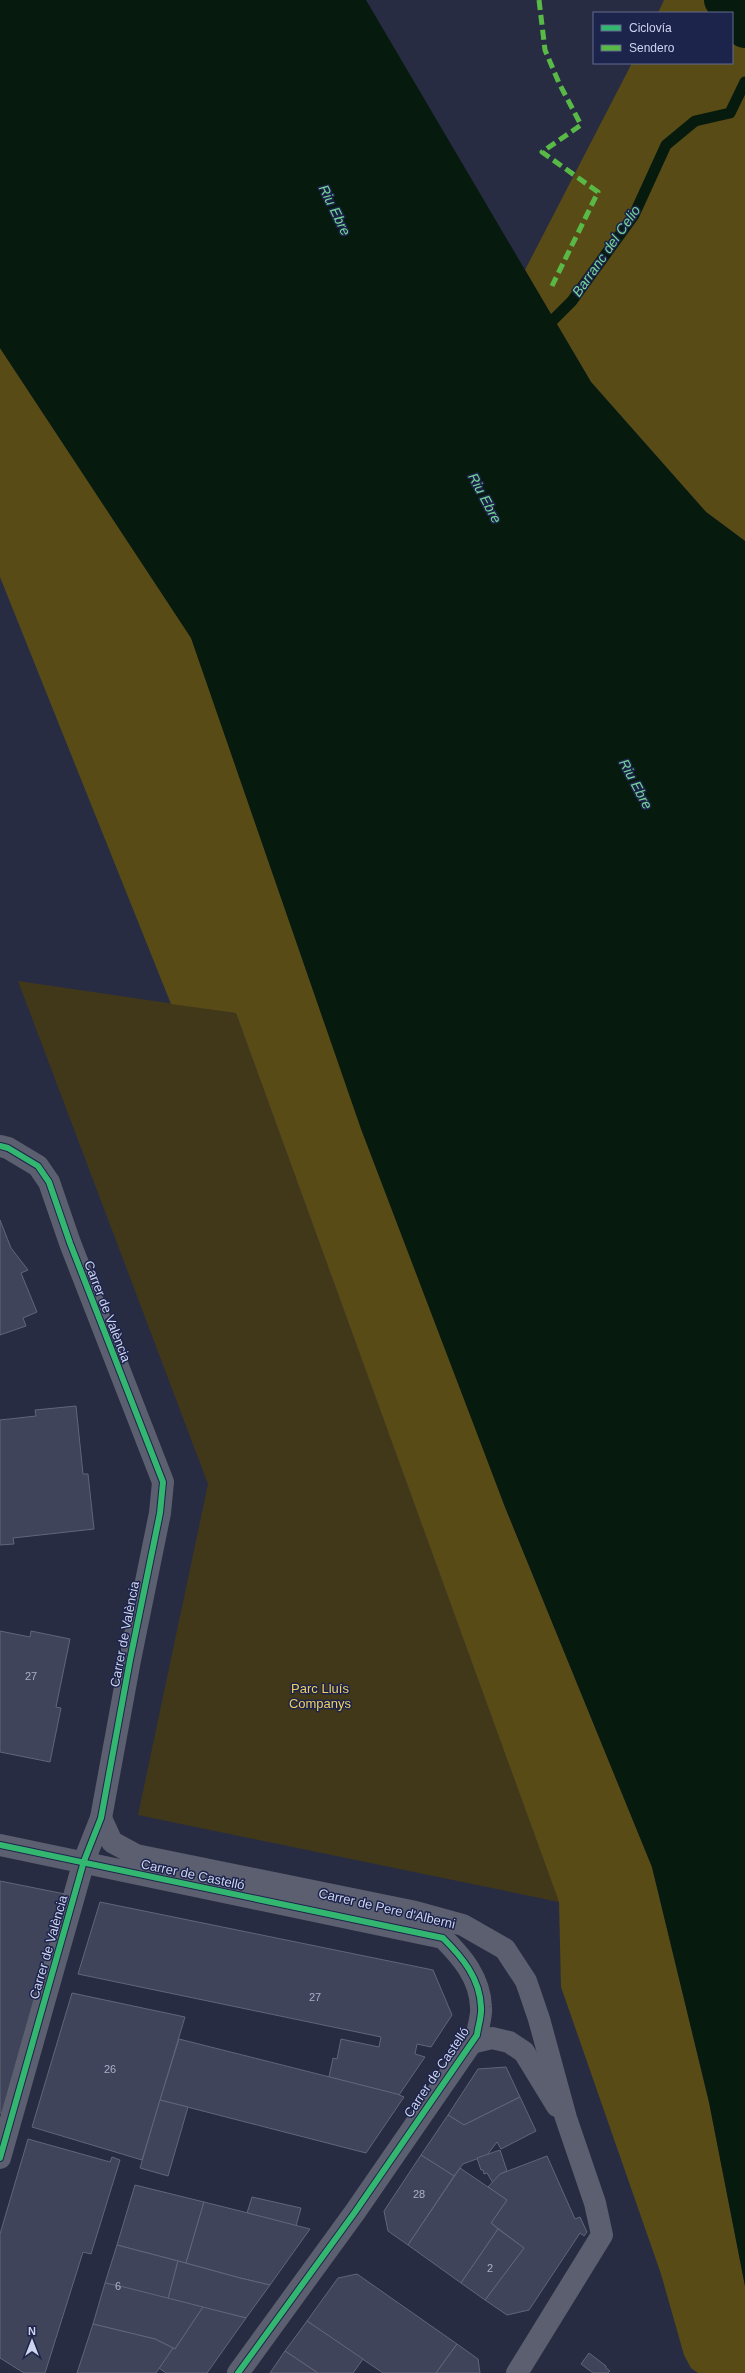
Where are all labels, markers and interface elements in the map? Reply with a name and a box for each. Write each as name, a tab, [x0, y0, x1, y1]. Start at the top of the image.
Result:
legend	[593, 12, 733, 64]
text: Ciclovía	[629, 21, 672, 35]
text: Sendero	[629, 41, 675, 55]
water label: Riu Ebre	[316, 182, 354, 238]
water label: Barranc del Celio	[569, 202, 643, 300]
water label: Riu Ebre	[465, 470, 505, 526]
water label: Riu Ebre	[616, 756, 656, 812]
street label: Carrer de València	[81, 1258, 134, 1365]
street label: Carrer de València	[107, 1579, 142, 1688]
house number: 27	[25, 1670, 37, 1682]
park label: Parc Lluís Companys	[289, 1681, 352, 1711]
street label: Carrer de Castelló	[140, 1856, 246, 1893]
street label: Carrer de Pere d'Alberni	[317, 1885, 457, 1932]
street label: Carrer de València	[26, 1893, 71, 2001]
house number: 27	[309, 1991, 321, 2003]
street label: Carrer de Castelló	[401, 2024, 472, 2120]
house number: 26	[104, 2063, 116, 2075]
house number: 28	[413, 2188, 425, 2200]
house number: 2	[487, 2262, 493, 2274]
house number: 6	[115, 2280, 121, 2292]
north arrow	[12, 2321, 52, 2361]
text: N	[28, 2325, 36, 2337]

